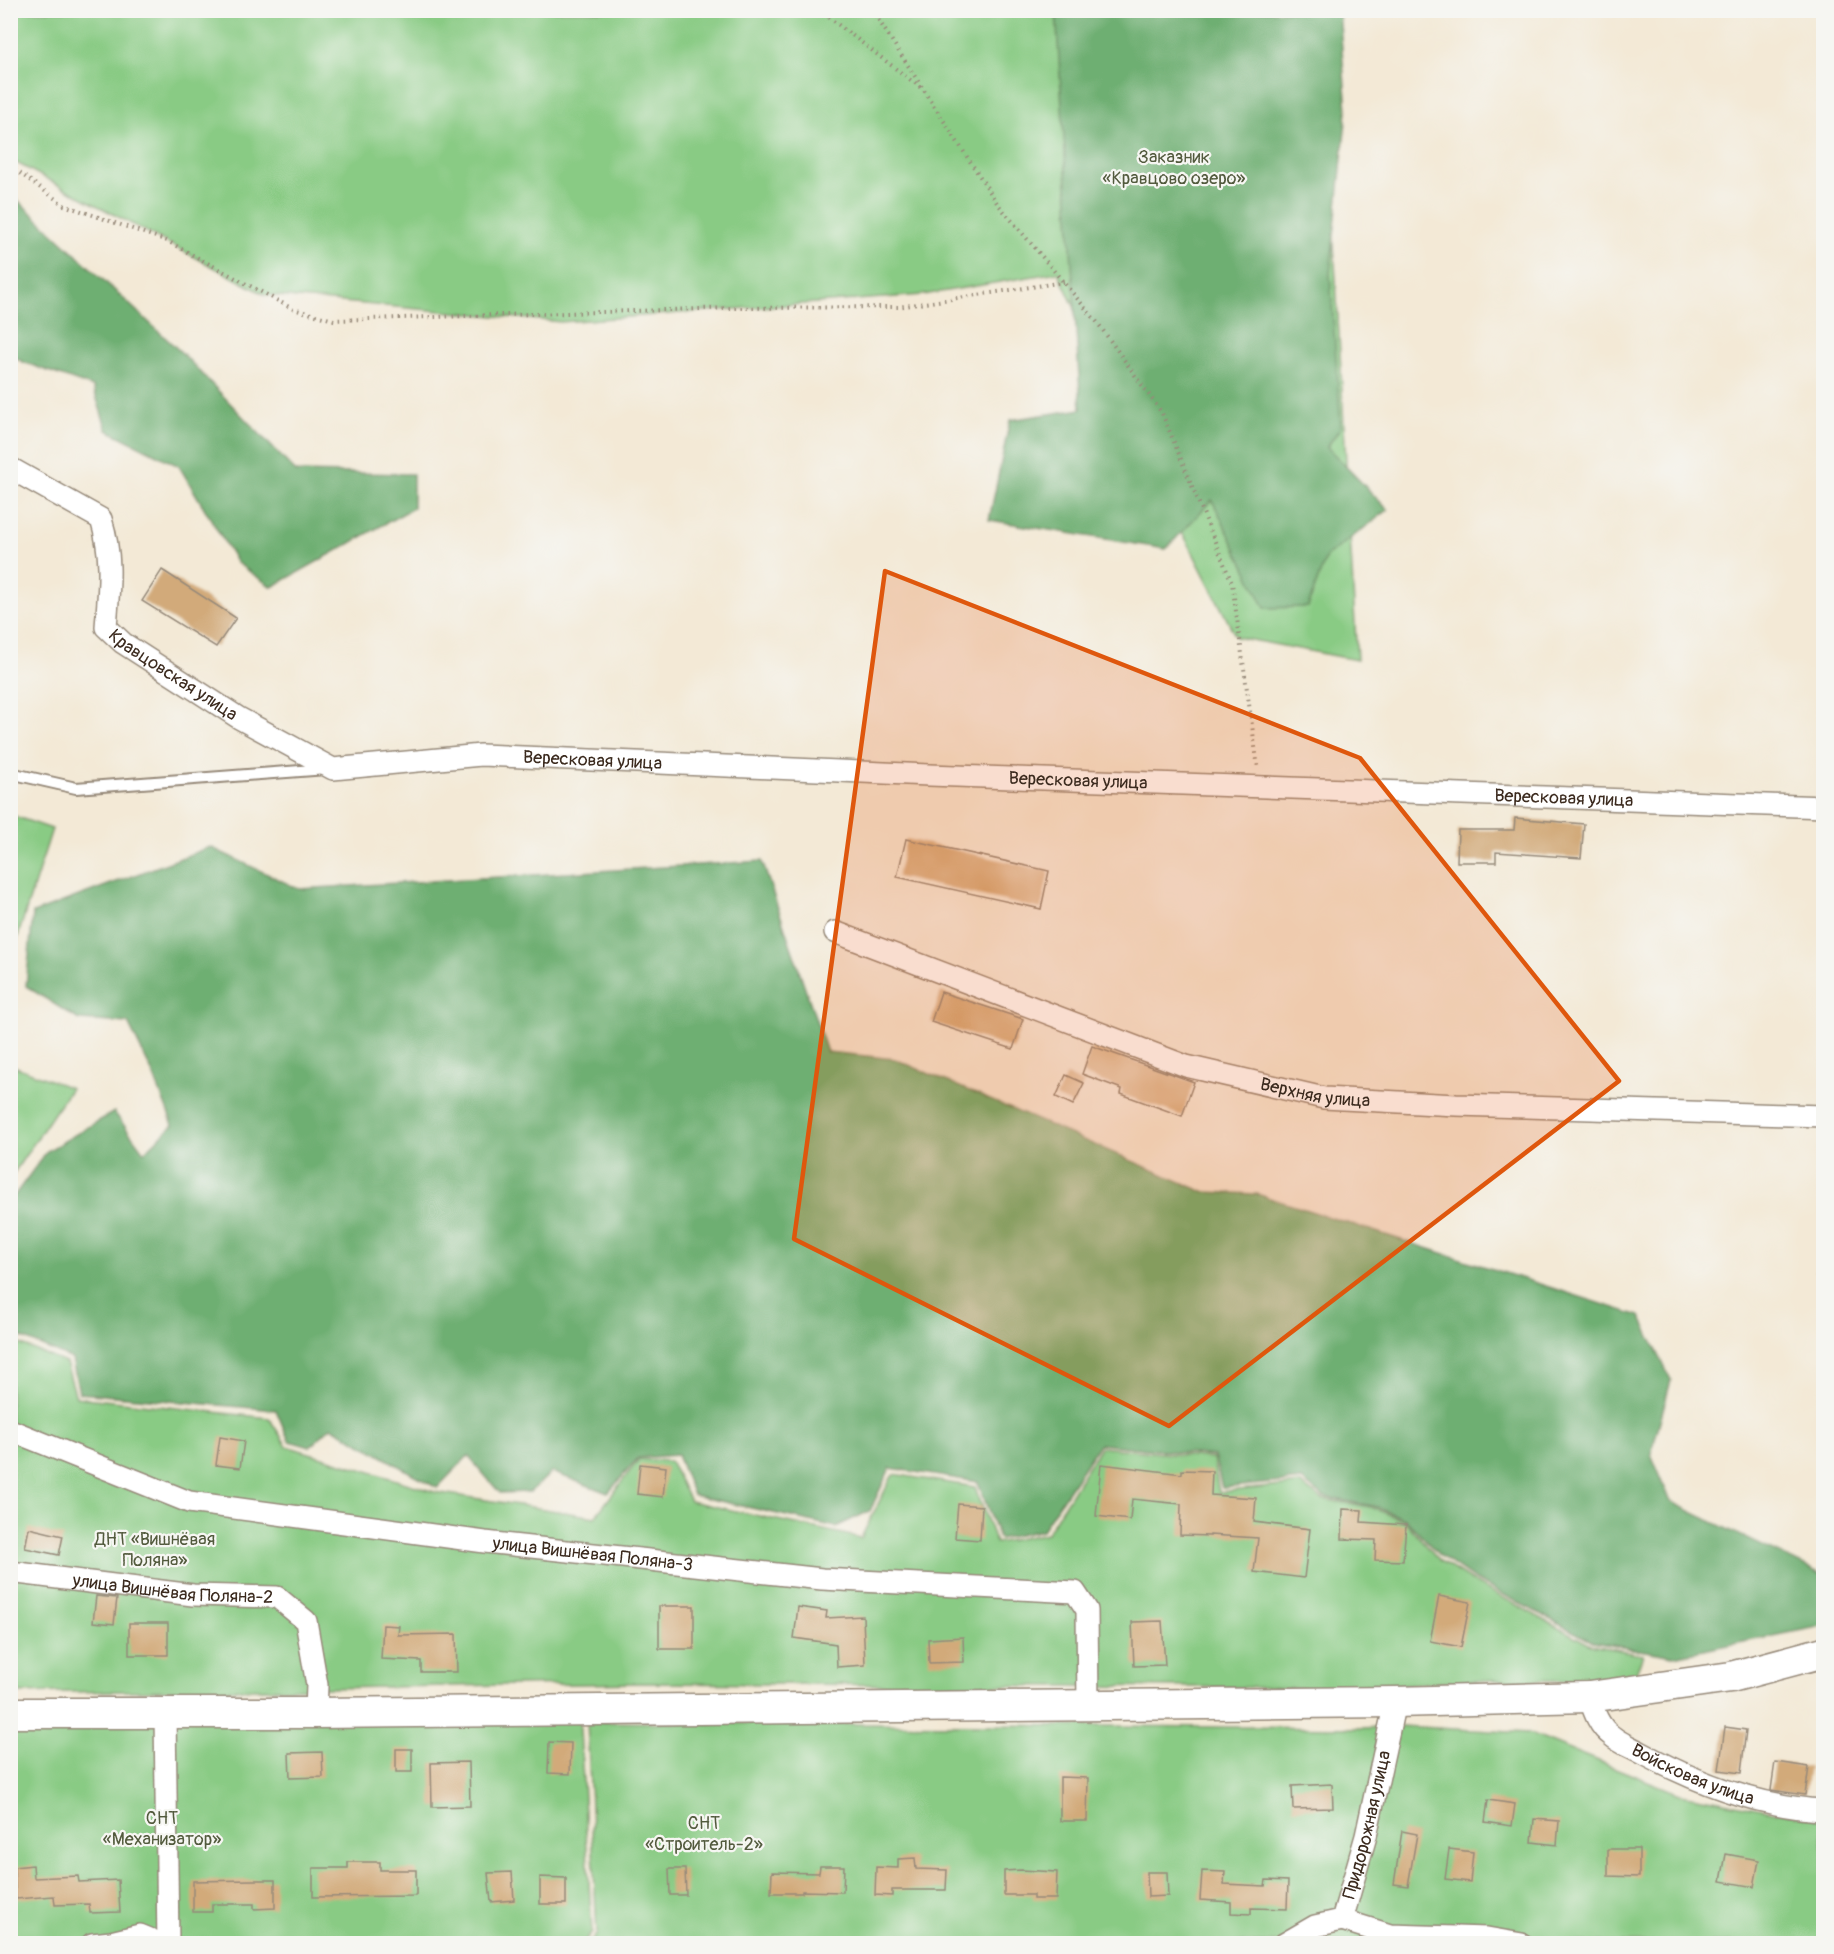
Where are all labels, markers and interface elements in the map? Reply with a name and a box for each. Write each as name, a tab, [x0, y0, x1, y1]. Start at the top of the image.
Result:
park label: Заказник «Кравцово озеро»	[1103, 146, 1245, 190]
street label: Кравцовская улица	[104, 624, 242, 726]
street label: Вересковая улица	[523, 745, 663, 775]
street label: Вересковая улица	[1008, 766, 1148, 794]
street label: Вересковая улица	[1494, 784, 1634, 812]
street label: Верхняя улица	[1258, 1072, 1371, 1112]
park label: ДНТ «Вишнёвая Поляна»	[94, 1528, 215, 1572]
street label: улица Вишнёвая Поляна-3	[490, 1531, 694, 1576]
street label: улица Вишнёвая Поляна-2	[70, 1568, 274, 1608]
street label: Войсковая улица	[1628, 1738, 1757, 1810]
street label: Придорожная улица	[1337, 1748, 1396, 1902]
park label: СНТ «Механизатор»	[103, 1807, 221, 1851]
park label: СНТ «Строитель-2»	[645, 1812, 763, 1856]

